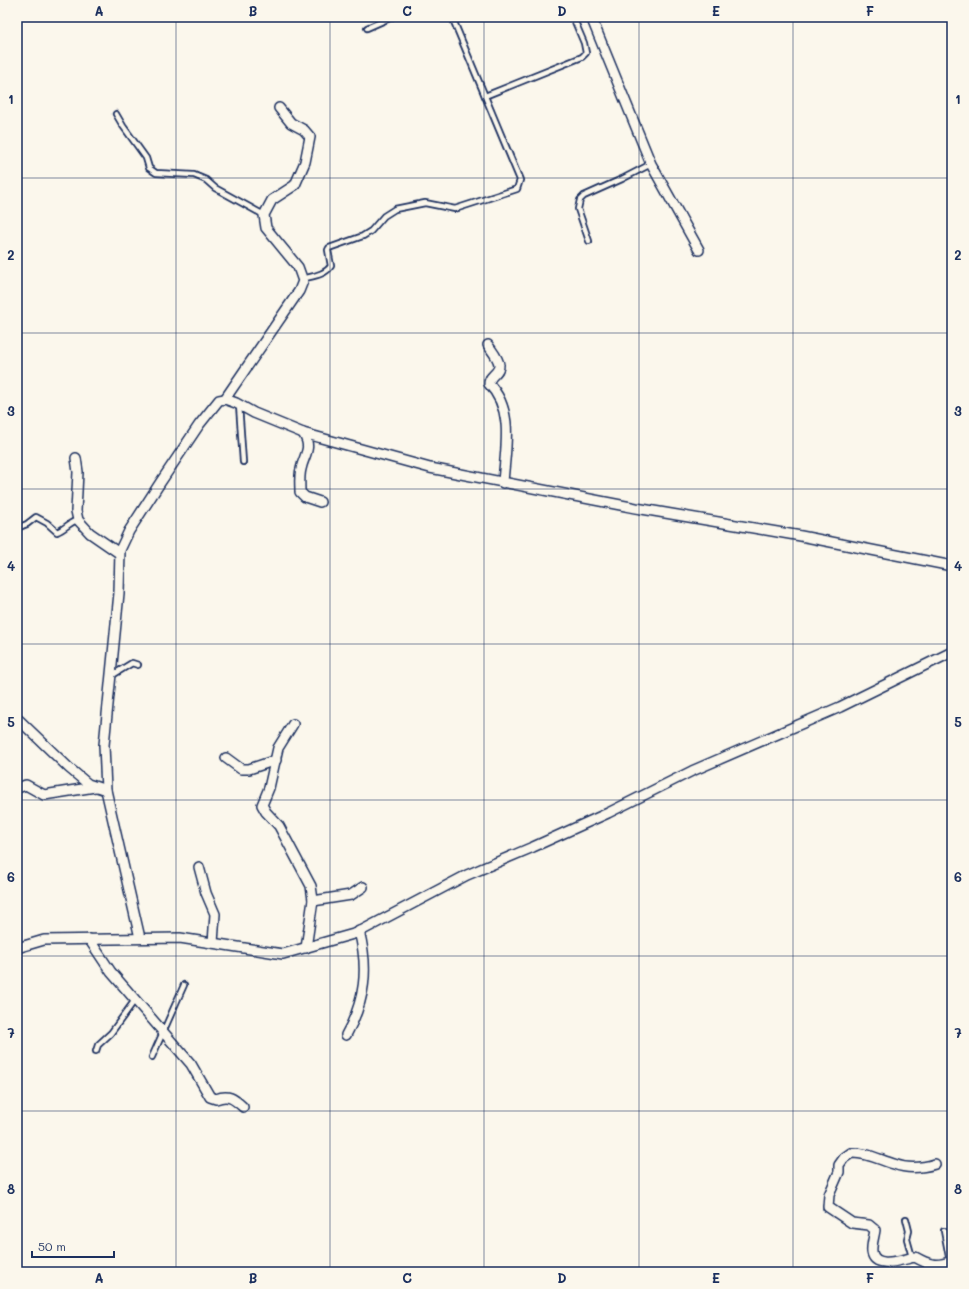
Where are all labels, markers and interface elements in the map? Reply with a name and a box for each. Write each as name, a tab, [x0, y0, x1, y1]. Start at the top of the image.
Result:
text: A	[94, 2, 104, 19]
text: B	[249, 2, 258, 19]
text: C	[402, 2, 412, 19]
text: D	[557, 2, 567, 19]
text: E	[712, 2, 720, 19]
text: F	[866, 2, 874, 19]
text: 1	[8, 90, 14, 107]
text: 1	[955, 90, 961, 107]
text: 2	[7, 246, 15, 263]
text: 2	[954, 246, 962, 263]
text: 3	[7, 402, 15, 419]
text: 3	[954, 402, 962, 419]
text: 4	[7, 557, 15, 574]
text: 4	[954, 557, 962, 574]
text: 5	[7, 713, 15, 730]
text: 5	[954, 713, 962, 730]
text: 6	[7, 868, 15, 885]
text: 6	[954, 868, 962, 885]
text: 7	[7, 1024, 15, 1041]
text: 7	[954, 1024, 962, 1041]
text: 8	[7, 1180, 15, 1197]
text: 8	[954, 1180, 962, 1197]
scale bar	[32, 1233, 114, 1259]
text: 50 m	[38, 1238, 66, 1254]
text: A	[94, 1269, 104, 1286]
text: B	[249, 1269, 258, 1286]
text: C	[402, 1269, 412, 1286]
text: D	[557, 1269, 567, 1286]
text: E	[712, 1269, 720, 1286]
text: F	[866, 1269, 874, 1286]

